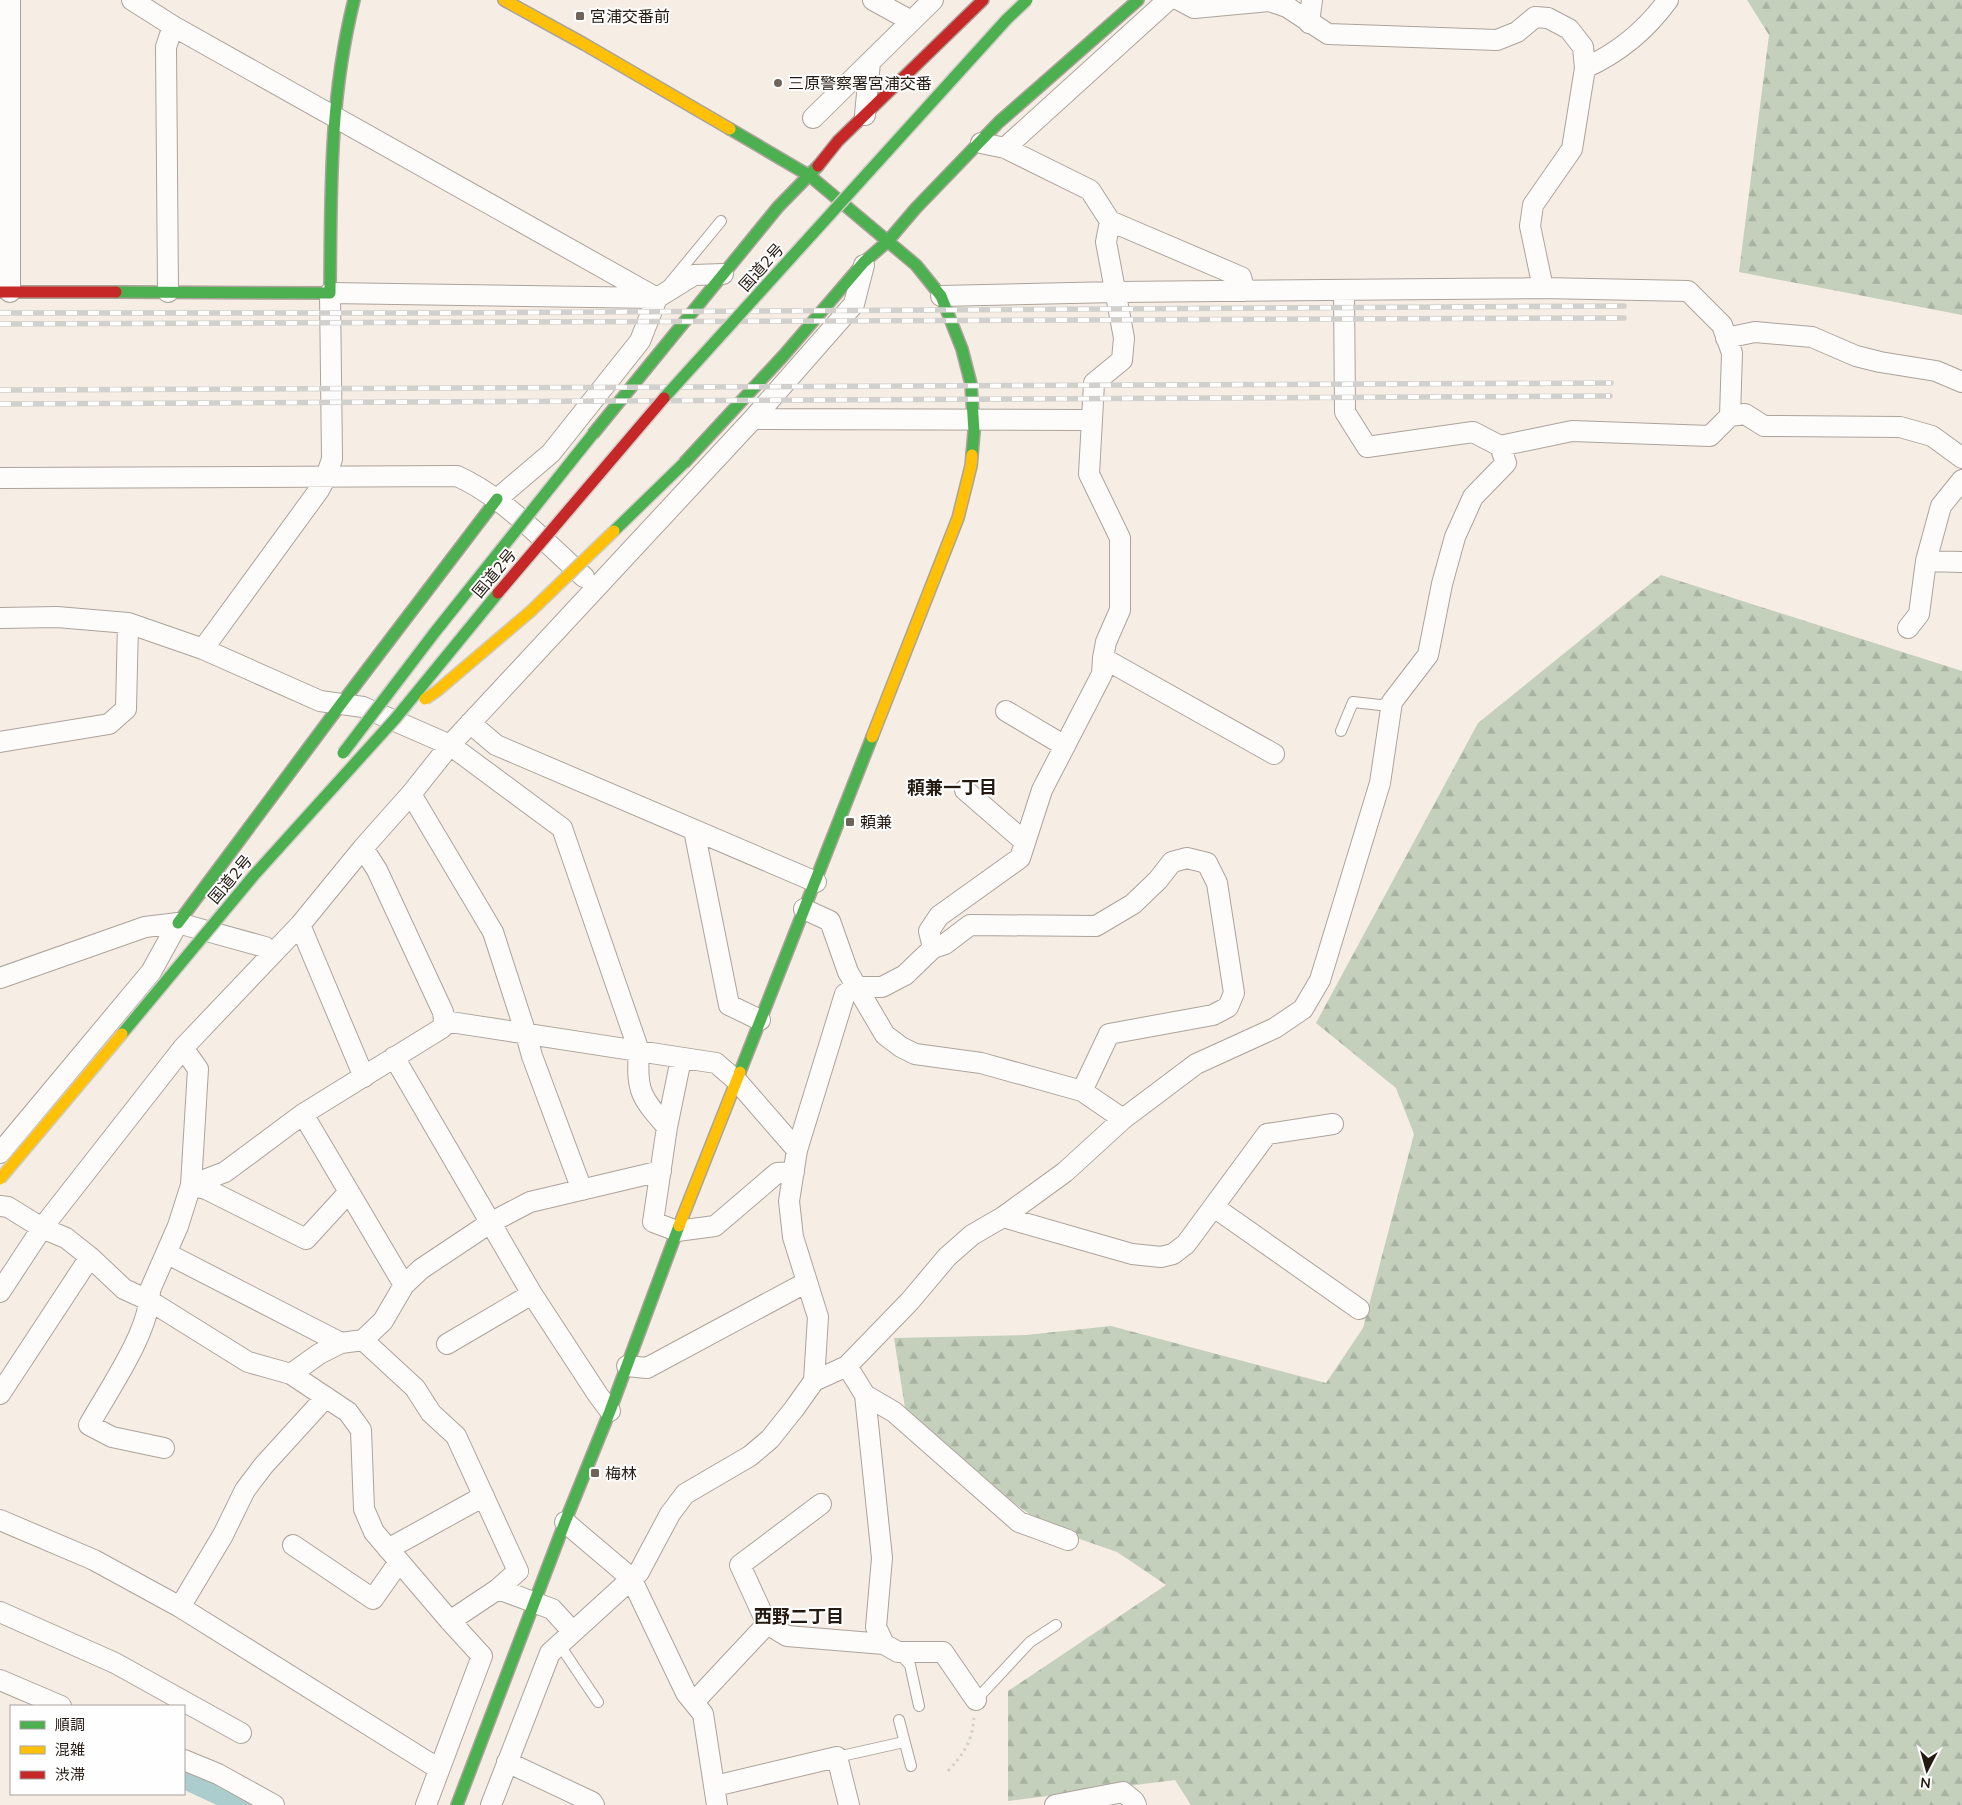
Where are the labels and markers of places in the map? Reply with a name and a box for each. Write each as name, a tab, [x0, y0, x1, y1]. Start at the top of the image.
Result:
place label: 宮浦交番前	[590, 6, 670, 28]
marker: 宮浦交番前	[574, 10, 586, 22]
place label: 三原警察署宮浦交番	[788, 73, 932, 95]
marker: 三原警察署宮浦交番	[772, 77, 784, 89]
place label: 頼兼	[860, 812, 892, 834]
marker: 頼兼	[844, 816, 856, 828]
place label: 梅林	[605, 1463, 637, 1485]
marker: 梅林	[589, 1467, 601, 1479]

